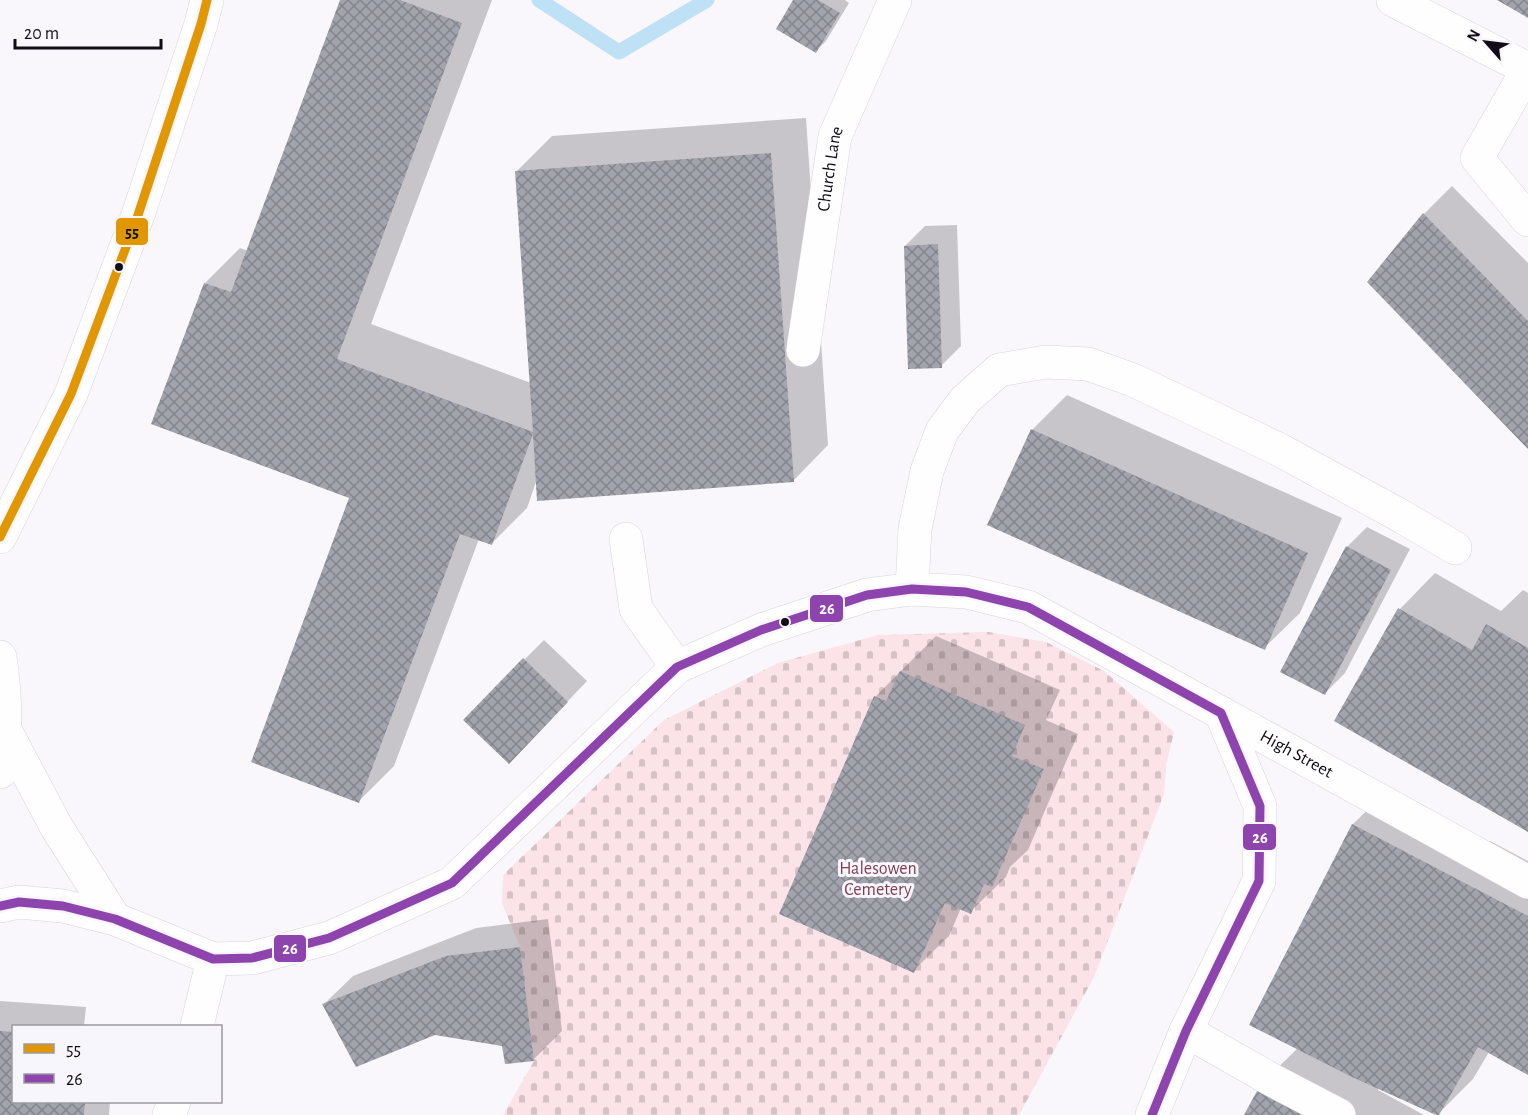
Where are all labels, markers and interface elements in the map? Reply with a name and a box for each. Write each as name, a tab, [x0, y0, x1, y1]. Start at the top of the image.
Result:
scale bar	[15, 12, 160, 50]
north arrow	[1456, 12, 1516, 72]
text: 20 m	[24, 25, 59, 43]
text: N	[1464, 27, 1483, 44]
street label: Church Lane	[815, 124, 847, 213]
line badge: 55	[115, 217, 149, 246]
text: 55	[125, 224, 139, 240]
unlabelled marker	[113, 261, 125, 273]
line badge: 26	[809, 594, 844, 623]
text: 26	[819, 601, 835, 617]
unlabelled marker	[779, 616, 791, 628]
street label: High Street	[1257, 727, 1336, 782]
line badge: 26	[1242, 823, 1277, 851]
text: 26	[1252, 830, 1268, 846]
park label: Halesowen Cemetery	[839, 860, 917, 899]
line badge: 26	[273, 934, 307, 963]
text: 26	[282, 941, 298, 957]
legend	[12, 1025, 222, 1103]
text: 55	[66, 1041, 81, 1059]
text: 26	[66, 1071, 83, 1089]

